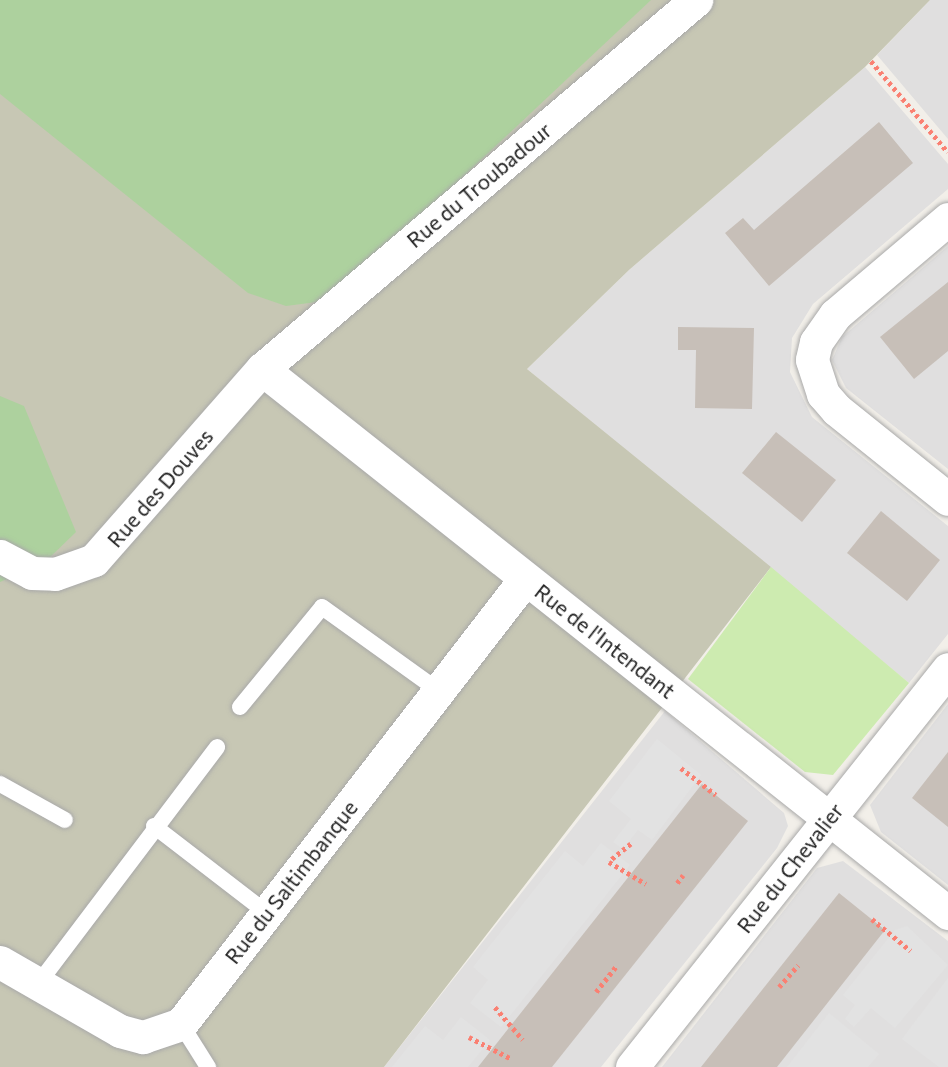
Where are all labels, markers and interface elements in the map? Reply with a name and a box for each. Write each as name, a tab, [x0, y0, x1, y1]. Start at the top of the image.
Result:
street label: Rue du Troubadour	[402, 117, 556, 253]
street label: Rue des Douves	[102, 424, 218, 552]
street label: Rue de l'Intendant	[530, 578, 680, 704]
street label: Rue du Saltimbanque	[219, 795, 363, 969]
street label: Rue du Chevalier	[732, 798, 848, 938]

